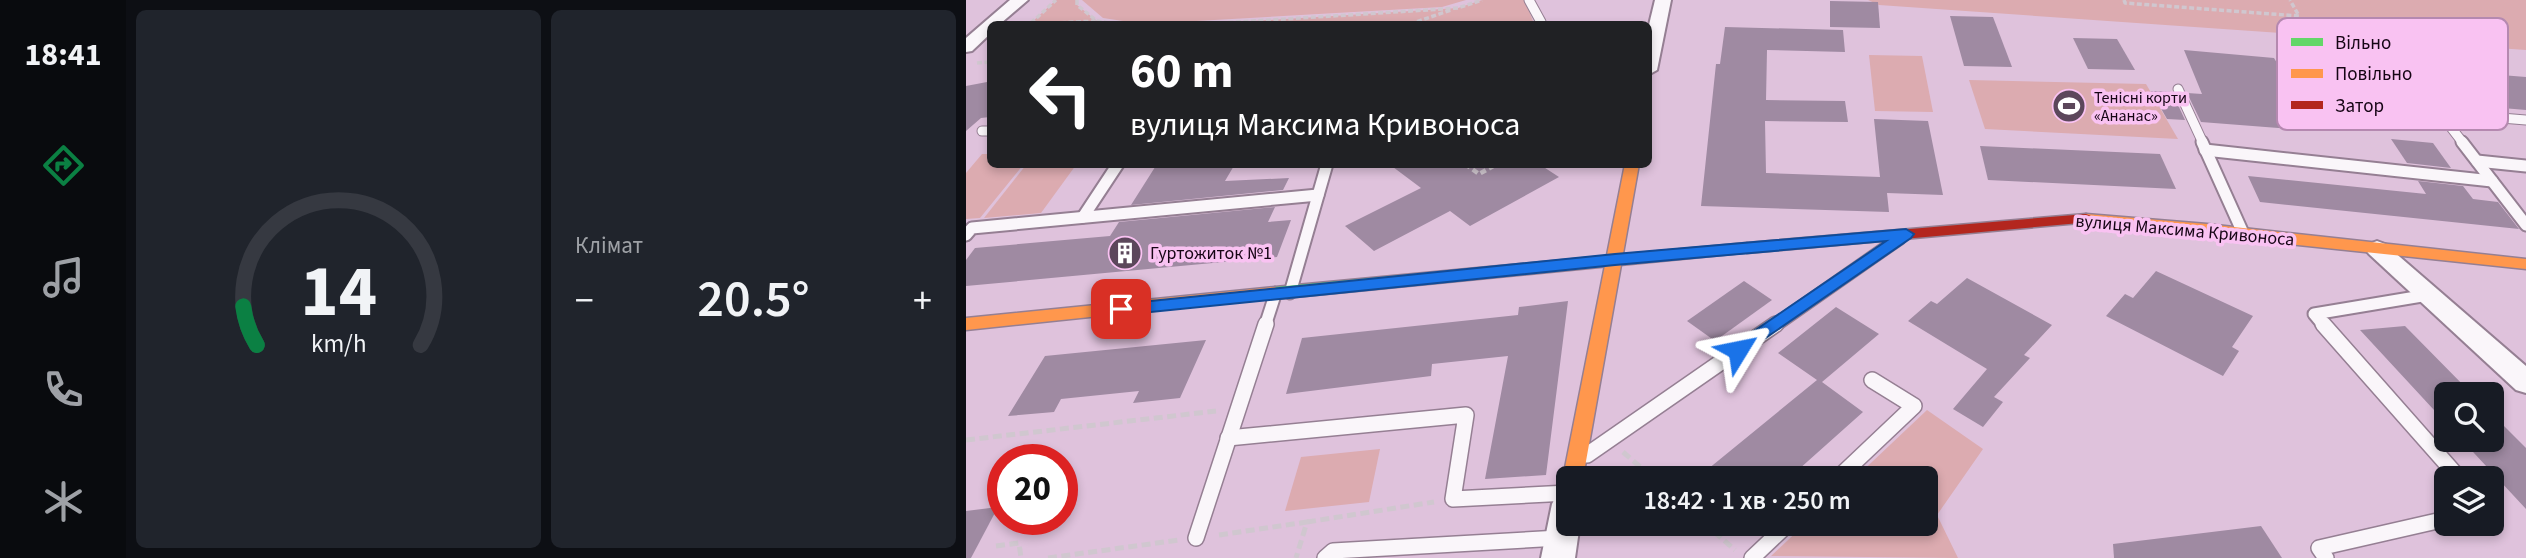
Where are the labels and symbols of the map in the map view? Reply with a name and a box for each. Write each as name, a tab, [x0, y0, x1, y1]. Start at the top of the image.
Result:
legend	[2277, 18, 2508, 130]
text: Вільно	[2335, 30, 2391, 57]
text: Повільно	[2335, 61, 2412, 88]
sports icon: Тенісні корти «Ананас»	[2050, 87, 2088, 125]
place label: Тенісні корти «Ананас»	[2094, 87, 2187, 127]
text: Затор	[2335, 93, 2384, 120]
street label: вулиця Максима Кривоноса	[2074, 208, 2295, 253]
building icon: Гуртожиток №1	[1106, 234, 1144, 272]
place label: Гуртожиток №1	[1150, 241, 1272, 266]
pin	[1091, 279, 1151, 339]
position arrow	[1701, 313, 1775, 387]
speed limit sign: 20	[987, 444, 1078, 535]

